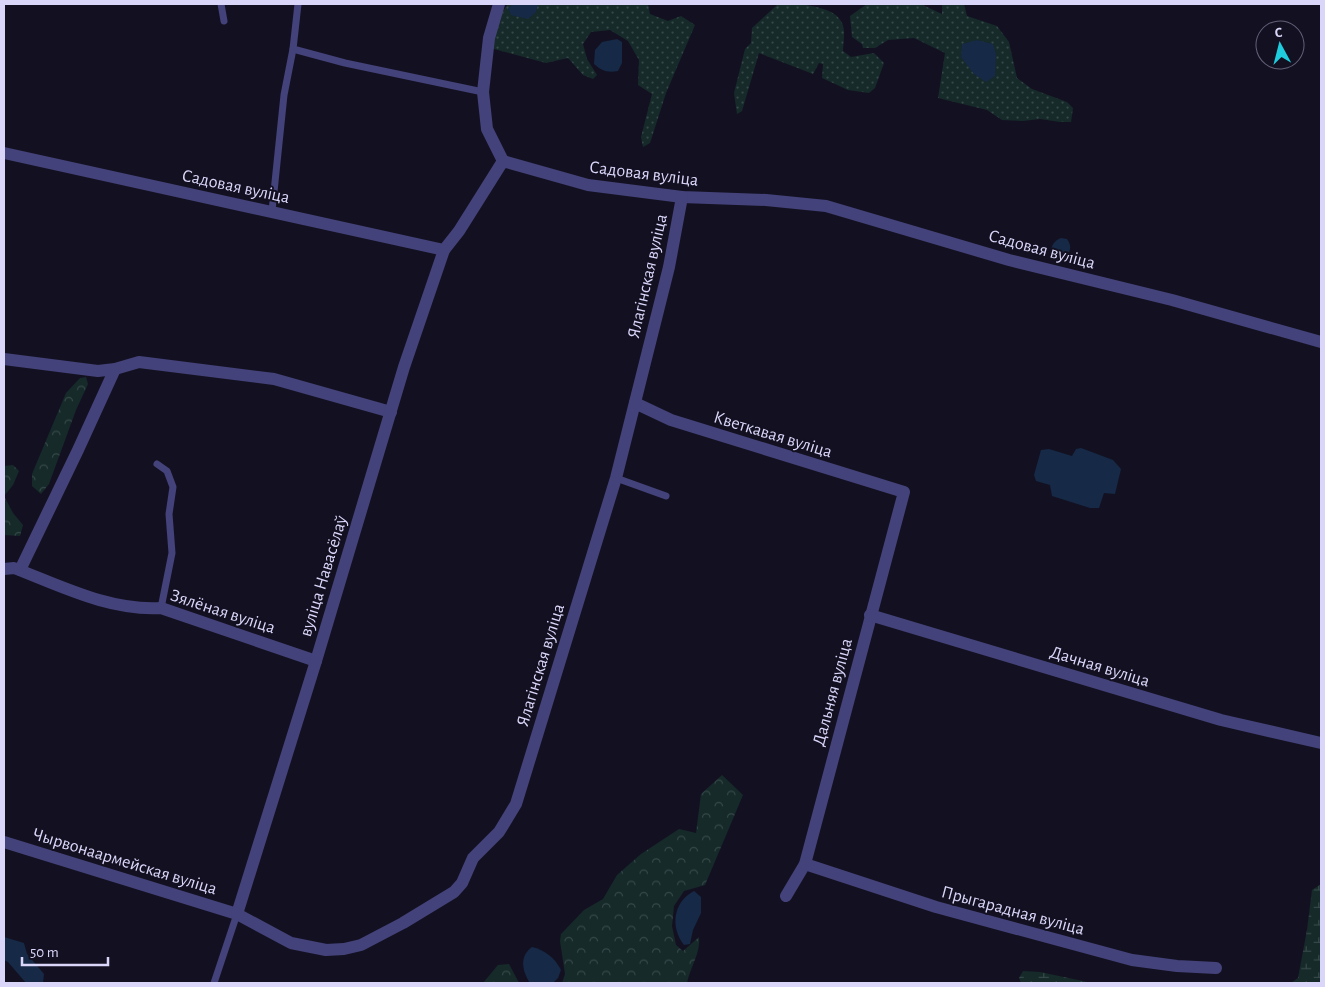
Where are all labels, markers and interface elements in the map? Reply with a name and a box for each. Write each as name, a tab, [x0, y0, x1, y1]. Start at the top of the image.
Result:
north arrow	[1255, 20, 1305, 70]
text: С	[1274, 26, 1283, 41]
street label: Садовая вуліца	[588, 158, 699, 190]
street label: Садовая вуліца	[180, 167, 291, 207]
street label: Ялагінская вуліца	[625, 212, 671, 340]
street label: Садовая вуліца	[986, 227, 1097, 273]
street label: Кветкавая вуліца	[711, 408, 834, 462]
street label: вуліца Навасёлаў	[297, 513, 351, 639]
street label: Зялёная вуліца	[168, 587, 277, 637]
street label: Ялагінская вуліца	[514, 602, 568, 729]
street label: Дальняя вуліца	[810, 636, 856, 748]
street label: Дачная вуліца	[1048, 643, 1152, 691]
street label: Чырвонаармейская вуліца	[30, 825, 219, 899]
street label: Прыгарадная вуліца	[939, 883, 1086, 939]
scale bar	[22, 934, 109, 966]
text: 50 m	[30, 945, 59, 960]

